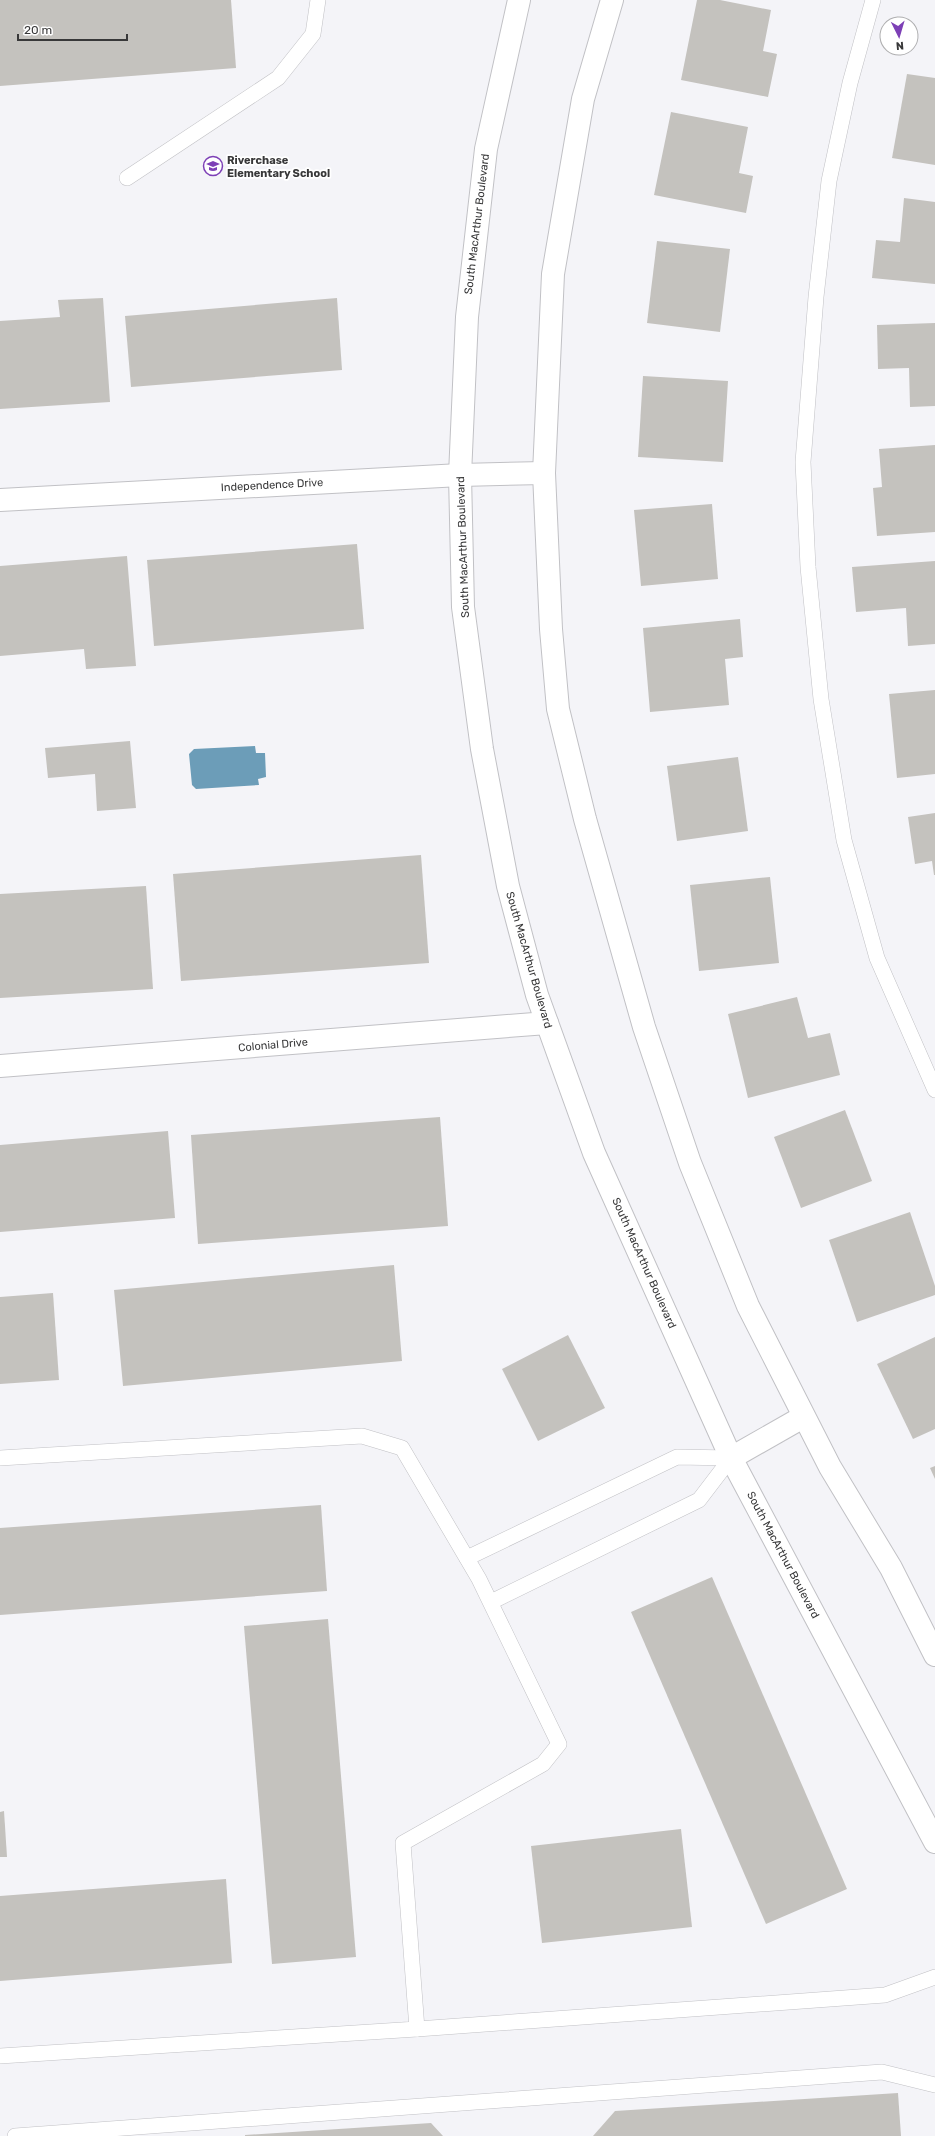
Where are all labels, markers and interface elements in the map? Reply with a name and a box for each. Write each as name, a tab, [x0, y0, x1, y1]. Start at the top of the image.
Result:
scale bar	[18, 16, 127, 42]
north arrow	[879, 16, 919, 56]
text: 20 m	[24, 23, 52, 37]
text: N	[895, 39, 904, 52]
street label: South MacArthur Boulevard	[462, 153, 492, 295]
place label: Riverchase Elementary School	[227, 154, 330, 180]
school or university icon: Riverchase Elementary School	[202, 155, 224, 177]
street label: Independence Drive	[220, 476, 324, 494]
street label: South MacArthur Boulevard	[454, 476, 472, 618]
street label: South MacArthur Boulevard	[503, 890, 555, 1030]
street label: Colonial Drive	[238, 1035, 308, 1055]
street label: South MacArthur Boulevard	[609, 1196, 679, 1330]
street label: South MacArthur Boulevard	[744, 1489, 822, 1621]

